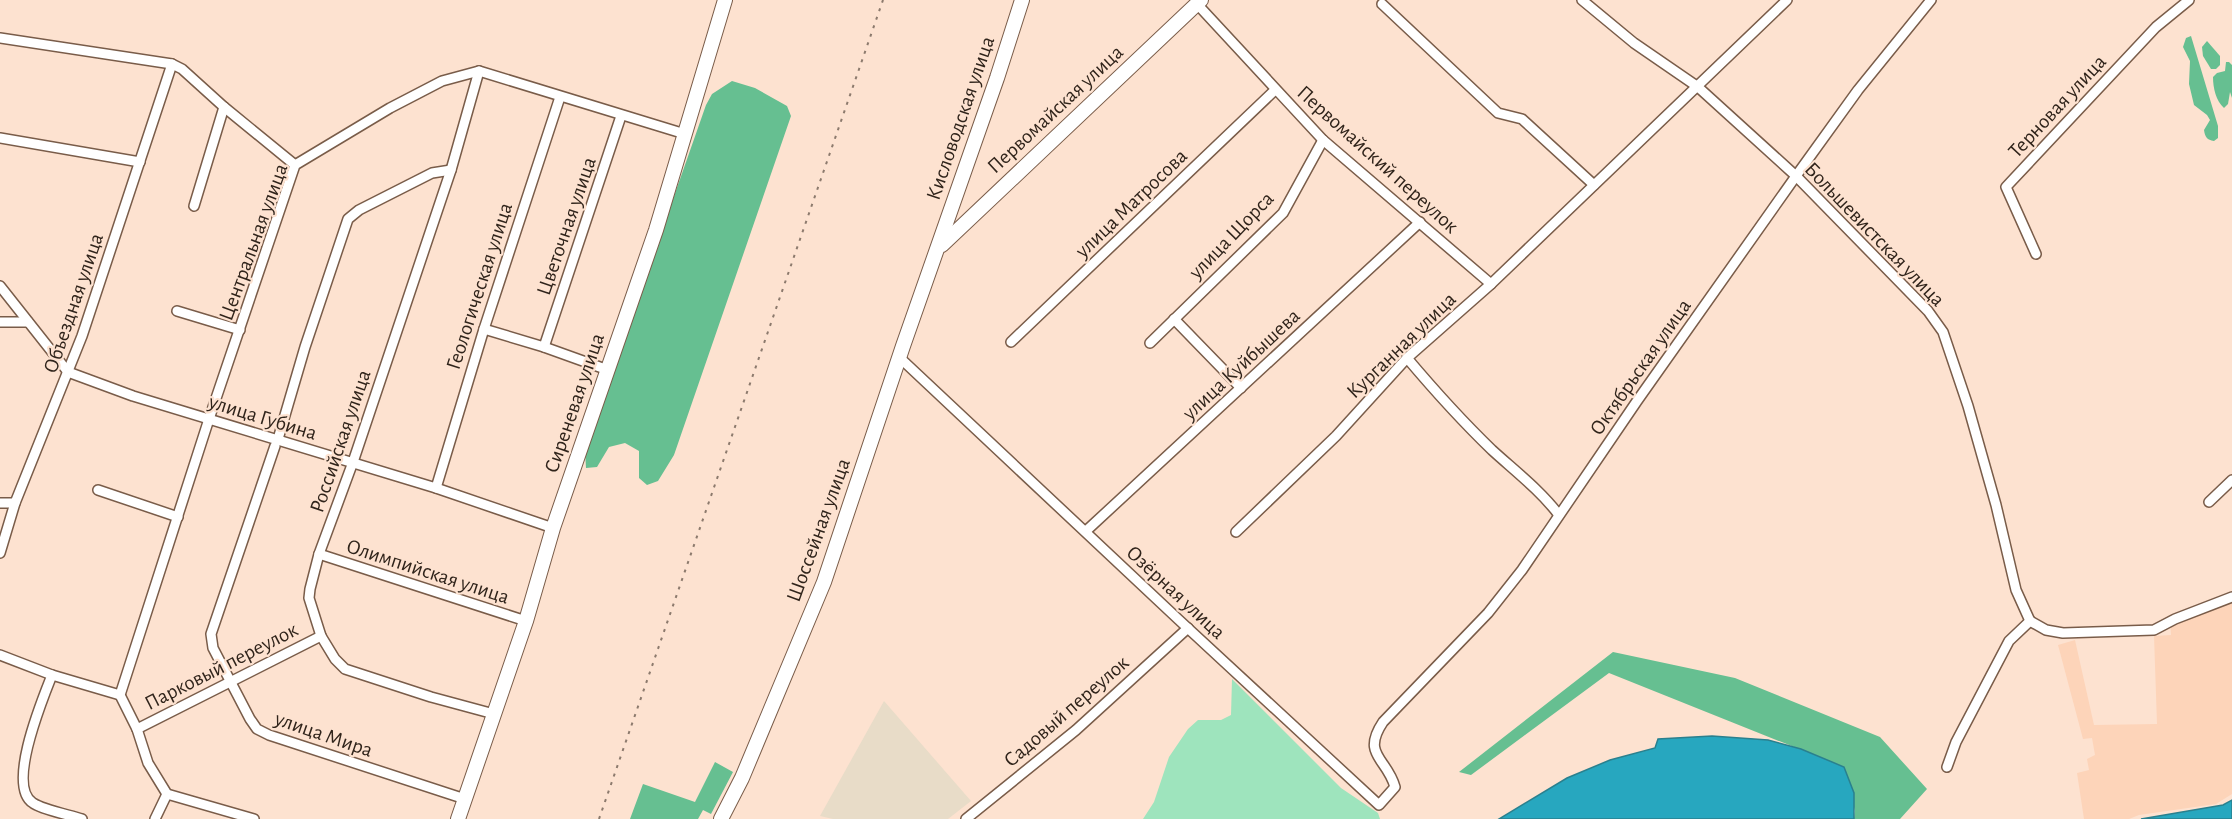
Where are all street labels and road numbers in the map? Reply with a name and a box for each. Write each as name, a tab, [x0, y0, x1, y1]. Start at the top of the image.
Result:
street label: Кисловодская улица	[923, 33, 998, 203]
street label: Первомайская улица	[984, 41, 1127, 177]
street label: Терновая улица	[2005, 51, 2110, 162]
street label: Первомайский переулок	[1293, 82, 1463, 237]
street label: улица Матросова	[1071, 145, 1191, 262]
street label: Цветочная улица	[533, 154, 600, 298]
street label: Большевистская улица	[1801, 158, 1949, 311]
street label: Центральная улица	[215, 161, 292, 323]
street label: улица Щорса	[1184, 188, 1278, 284]
street label: Геологическая улица	[443, 200, 517, 372]
street label: Объездная улица	[40, 230, 107, 376]
street label: Курганная улица	[1343, 288, 1460, 402]
street label: Октябрьская улица	[1586, 295, 1695, 439]
street label: улица Куйбышева	[1178, 305, 1304, 425]
street label: Сиреневая улица	[541, 330, 608, 476]
street label: Российская улица	[306, 367, 375, 515]
street label: улица Губина	[205, 391, 320, 444]
street label: Шоссейная улица	[783, 455, 854, 605]
street label: Олимпийская улица	[344, 535, 512, 608]
street label: Озёрная улица	[1122, 542, 1229, 643]
street label: Парковый переулок	[141, 619, 301, 714]
street label: Садовый переулок	[1000, 652, 1133, 771]
street label: улица Мира	[271, 708, 376, 761]

